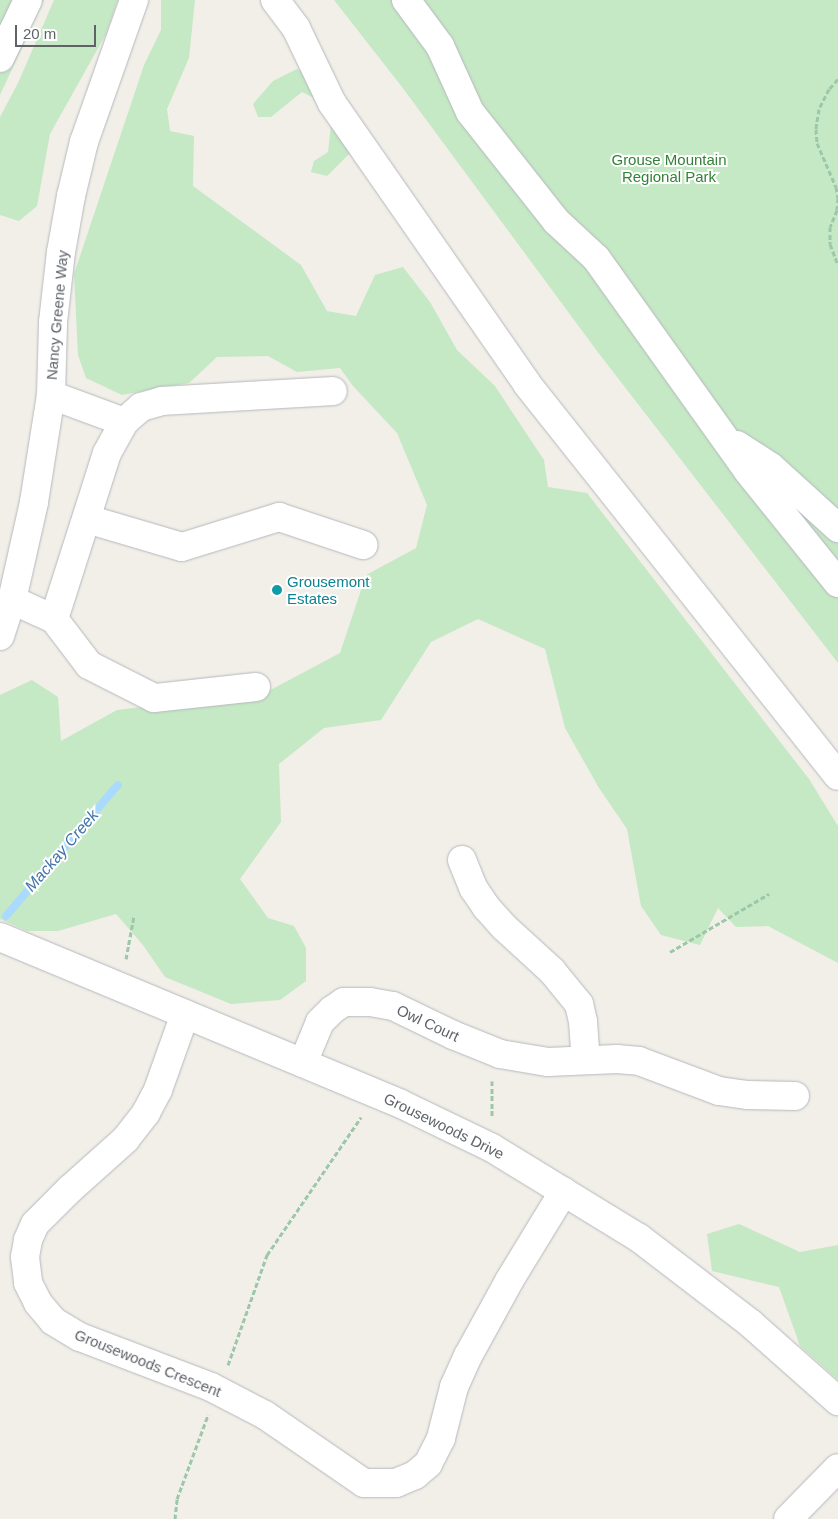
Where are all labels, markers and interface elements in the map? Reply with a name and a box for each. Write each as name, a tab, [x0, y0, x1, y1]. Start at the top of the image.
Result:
scale bar	[18, 15, 99, 47]
text: 20 m	[23, 25, 56, 42]
park label: Grouse Mountain Regional Park	[611, 150, 727, 185]
street label: Nancy Greene Way	[42, 249, 72, 381]
place label: Grousemont Estates	[287, 572, 370, 607]
marker: Grousemont Estates	[271, 584, 283, 596]
water label: Mackay Creek	[21, 806, 103, 896]
street label: Owl Court	[394, 1001, 462, 1045]
street label: Grousewoods Drive	[381, 1089, 507, 1163]
street label: Grousewoods Crescent	[72, 1325, 224, 1401]

